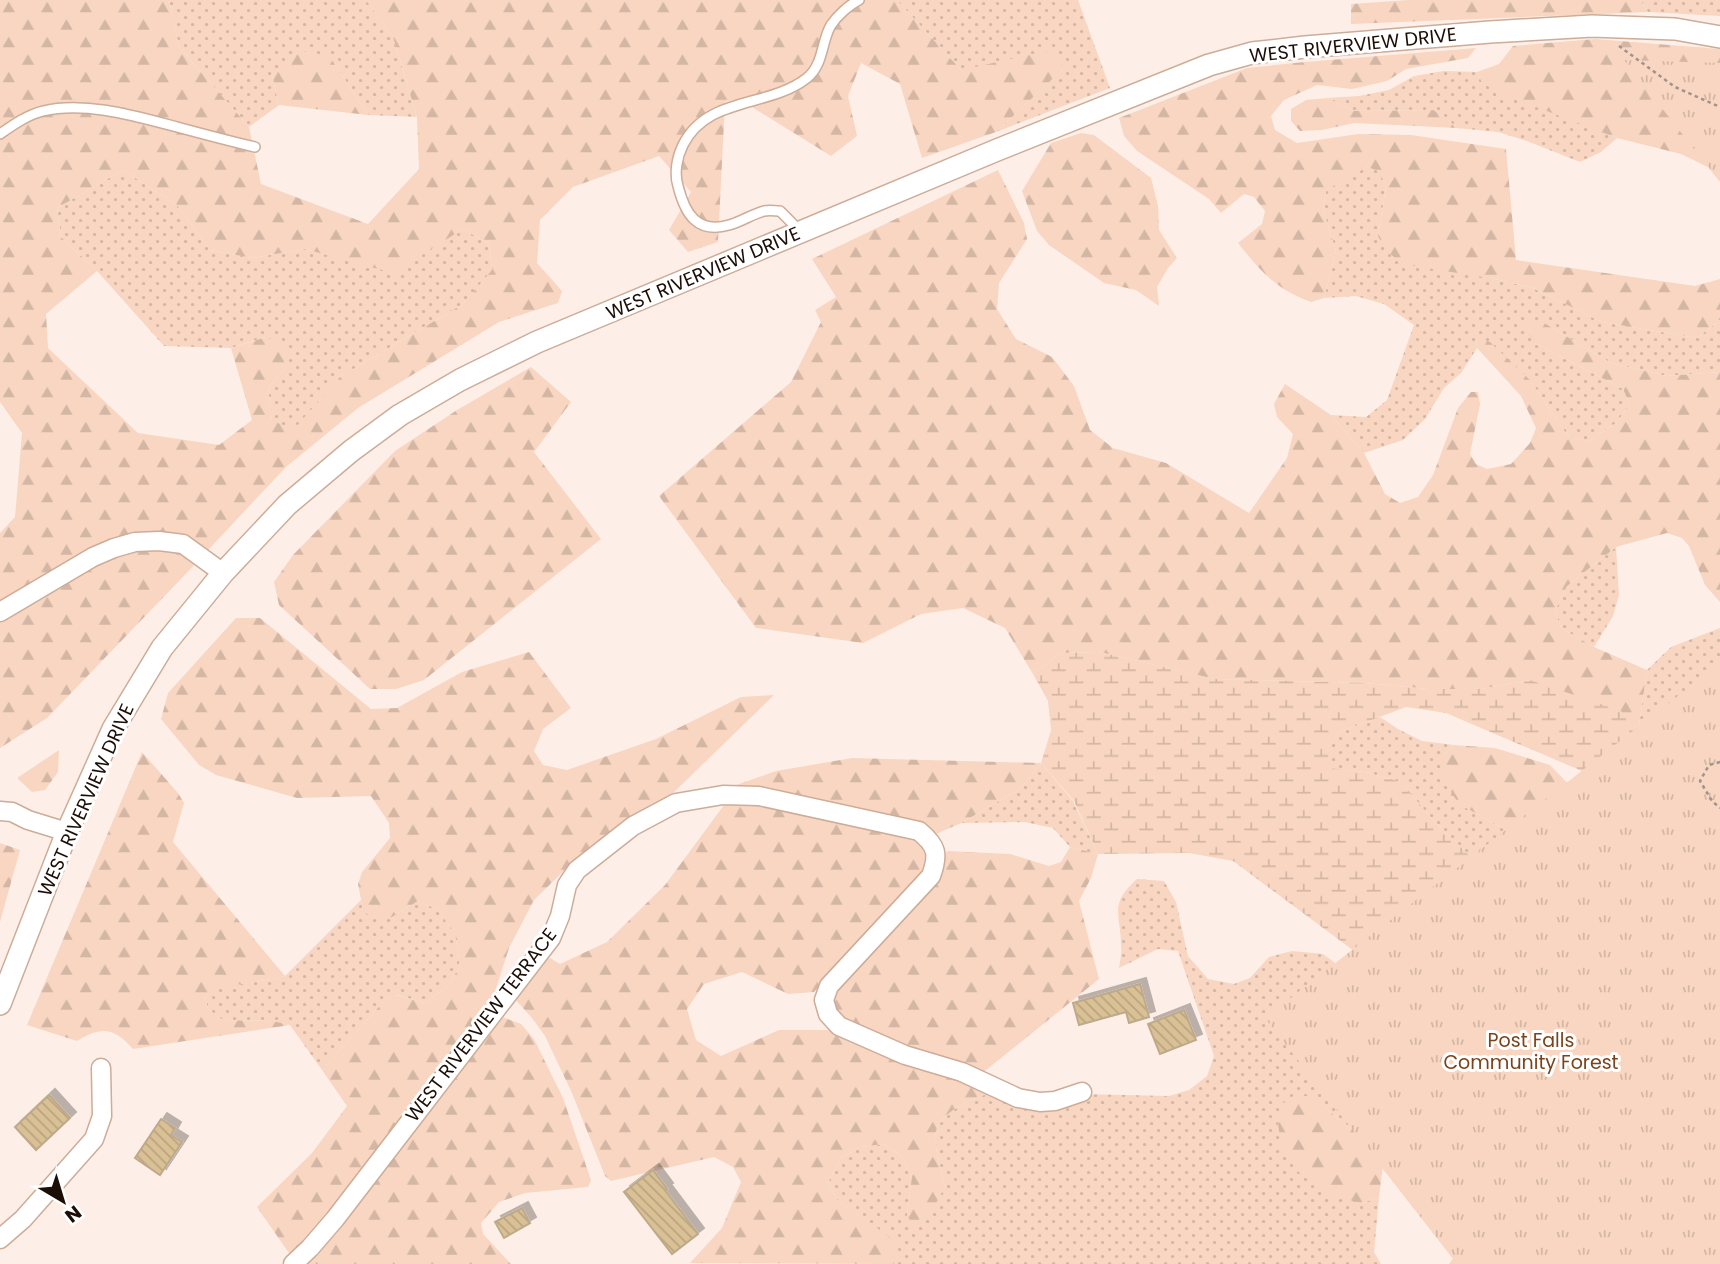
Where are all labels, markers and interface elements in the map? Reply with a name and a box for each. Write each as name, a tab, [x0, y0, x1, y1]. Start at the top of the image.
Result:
street label: WEST RIVERVIEW DRIVE	[1248, 21, 1458, 69]
street label: WEST RIVERVIEW DRIVE	[602, 220, 804, 326]
street label: WEST RIVERVIEW DRIVE	[31, 699, 141, 901]
street label: WEST RIVERVIEW TERRACE	[399, 922, 563, 1128]
park label: Post Falls Community Forest	[1443, 1027, 1619, 1076]
north arrow	[28, 1166, 98, 1236]
text: N	[59, 1199, 87, 1229]

